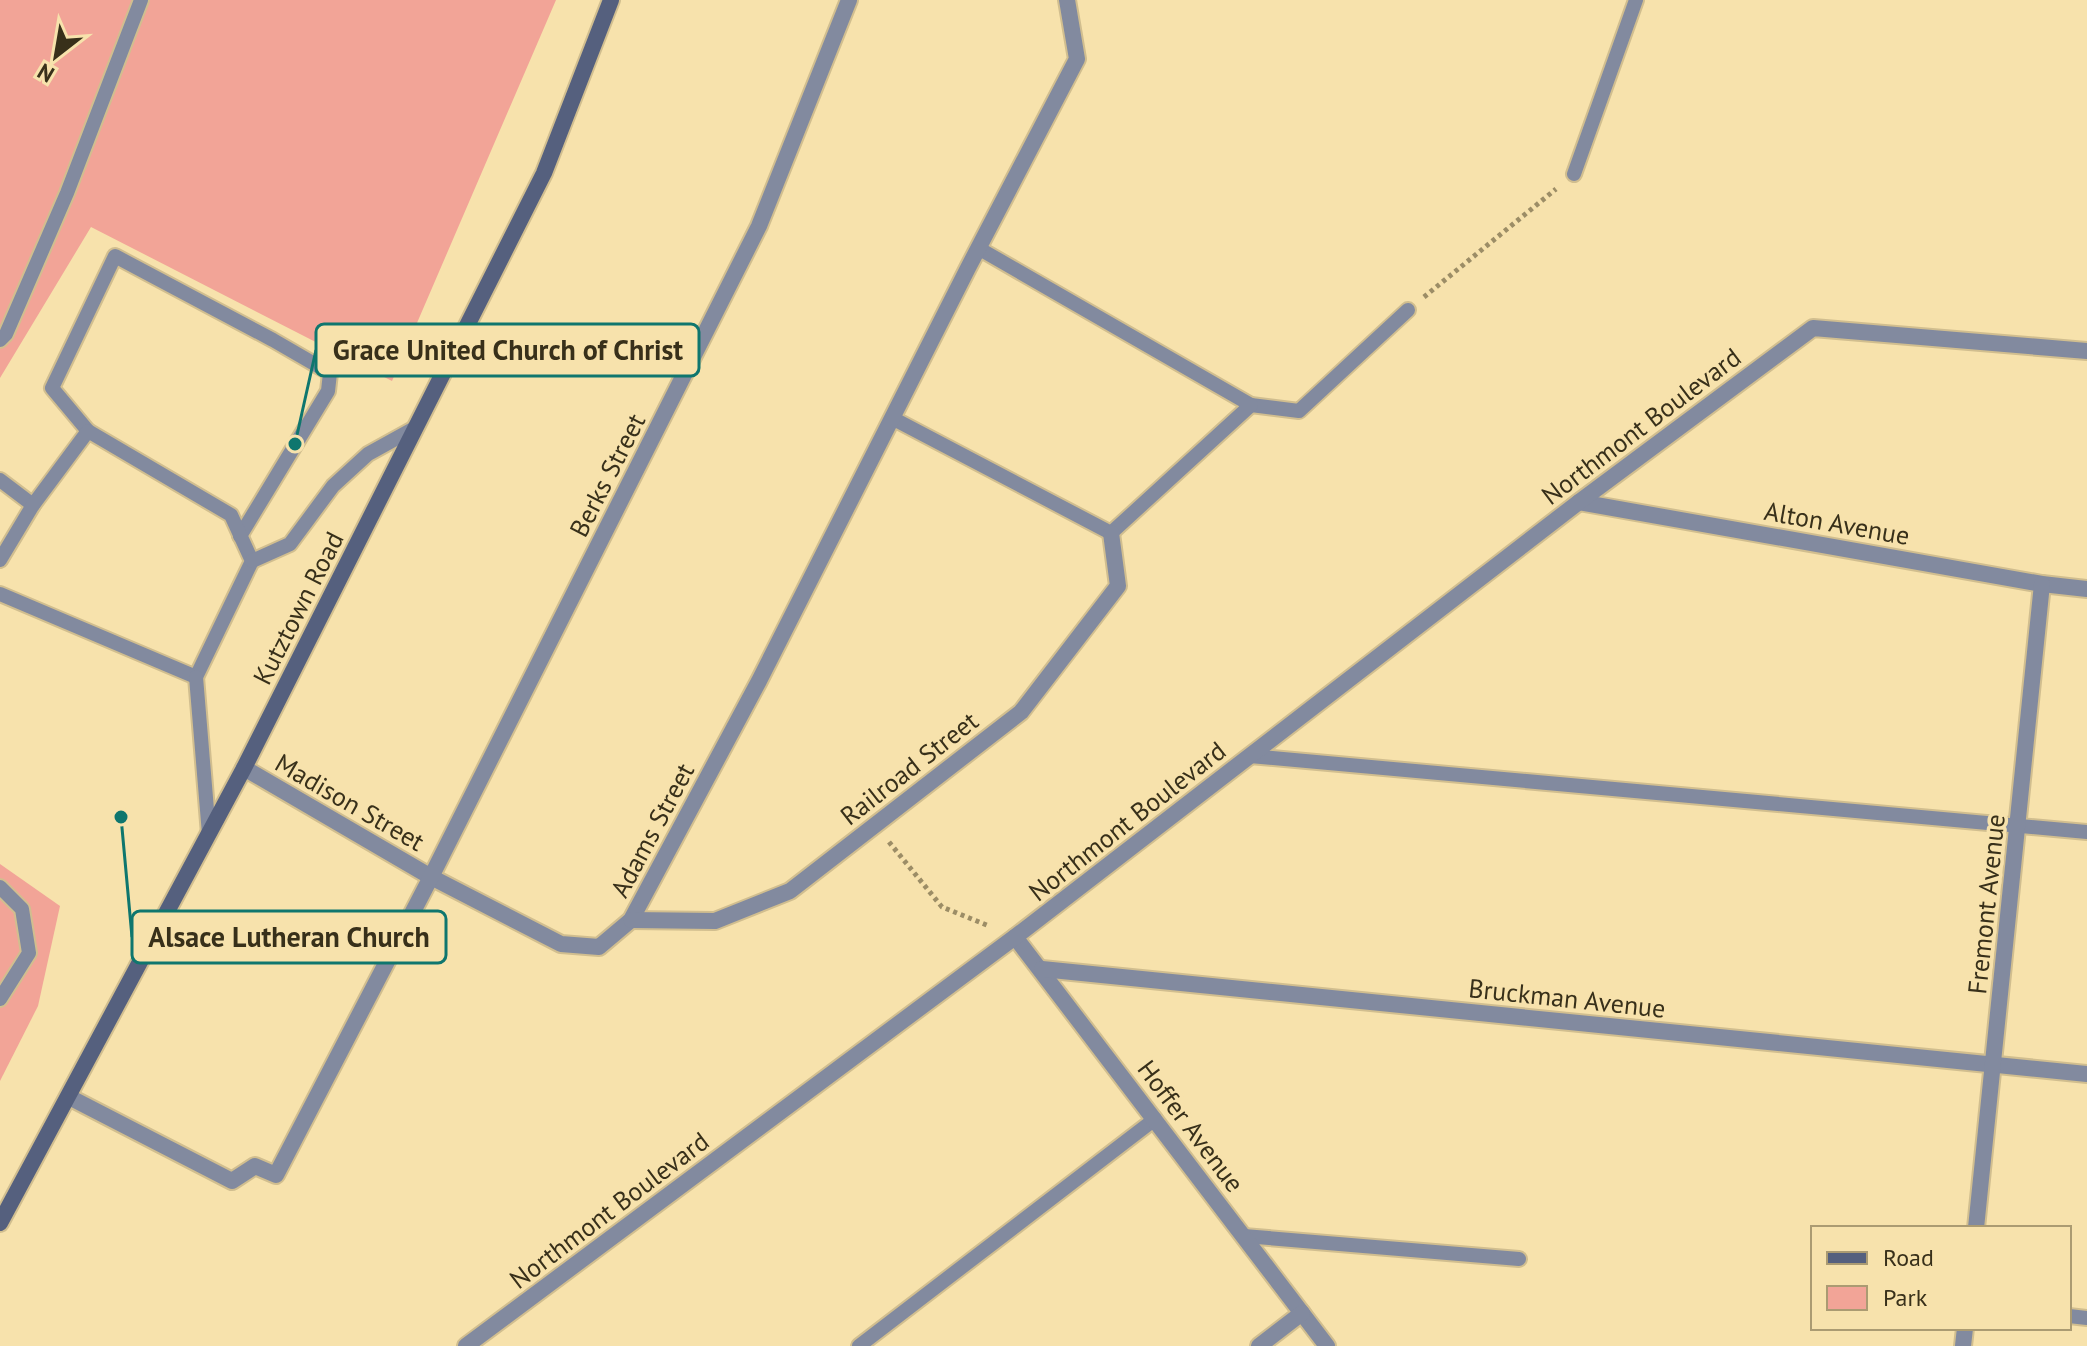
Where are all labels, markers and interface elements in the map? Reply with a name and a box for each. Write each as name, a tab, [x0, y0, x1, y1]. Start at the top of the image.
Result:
north arrow	[16, 16, 96, 96]
text: N	[32, 57, 59, 89]
callout: Grace United Church of Christ	[316, 324, 699, 376]
text: Grace United Church of Christ	[333, 331, 683, 368]
street label: Northmont Boulevard	[1535, 340, 1747, 512]
street label: Berks Street	[562, 408, 652, 542]
street label: Alton Avenue	[1762, 494, 1912, 552]
street label: Kutztown Road	[245, 526, 351, 690]
street label: Railroad Street	[834, 704, 985, 832]
street label: Northmont Boulevard	[1022, 734, 1232, 908]
street label: Madison Street	[269, 746, 431, 858]
street label: Adams Street	[603, 757, 701, 903]
street label: Fremont Avenue	[1960, 812, 2012, 996]
callout: Alsace Lutheran Church	[132, 911, 446, 963]
text: Alsace Lutheran Church	[148, 918, 430, 955]
street label: Bruckman Avenue	[1467, 971, 1667, 1025]
street label: Hoffer Avenue	[1131, 1053, 1251, 1199]
street label: Northmont Boulevard	[503, 1124, 715, 1296]
legend	[1811, 1226, 2071, 1330]
text: Road	[1883, 1242, 1934, 1273]
text: Park	[1883, 1282, 1928, 1313]

